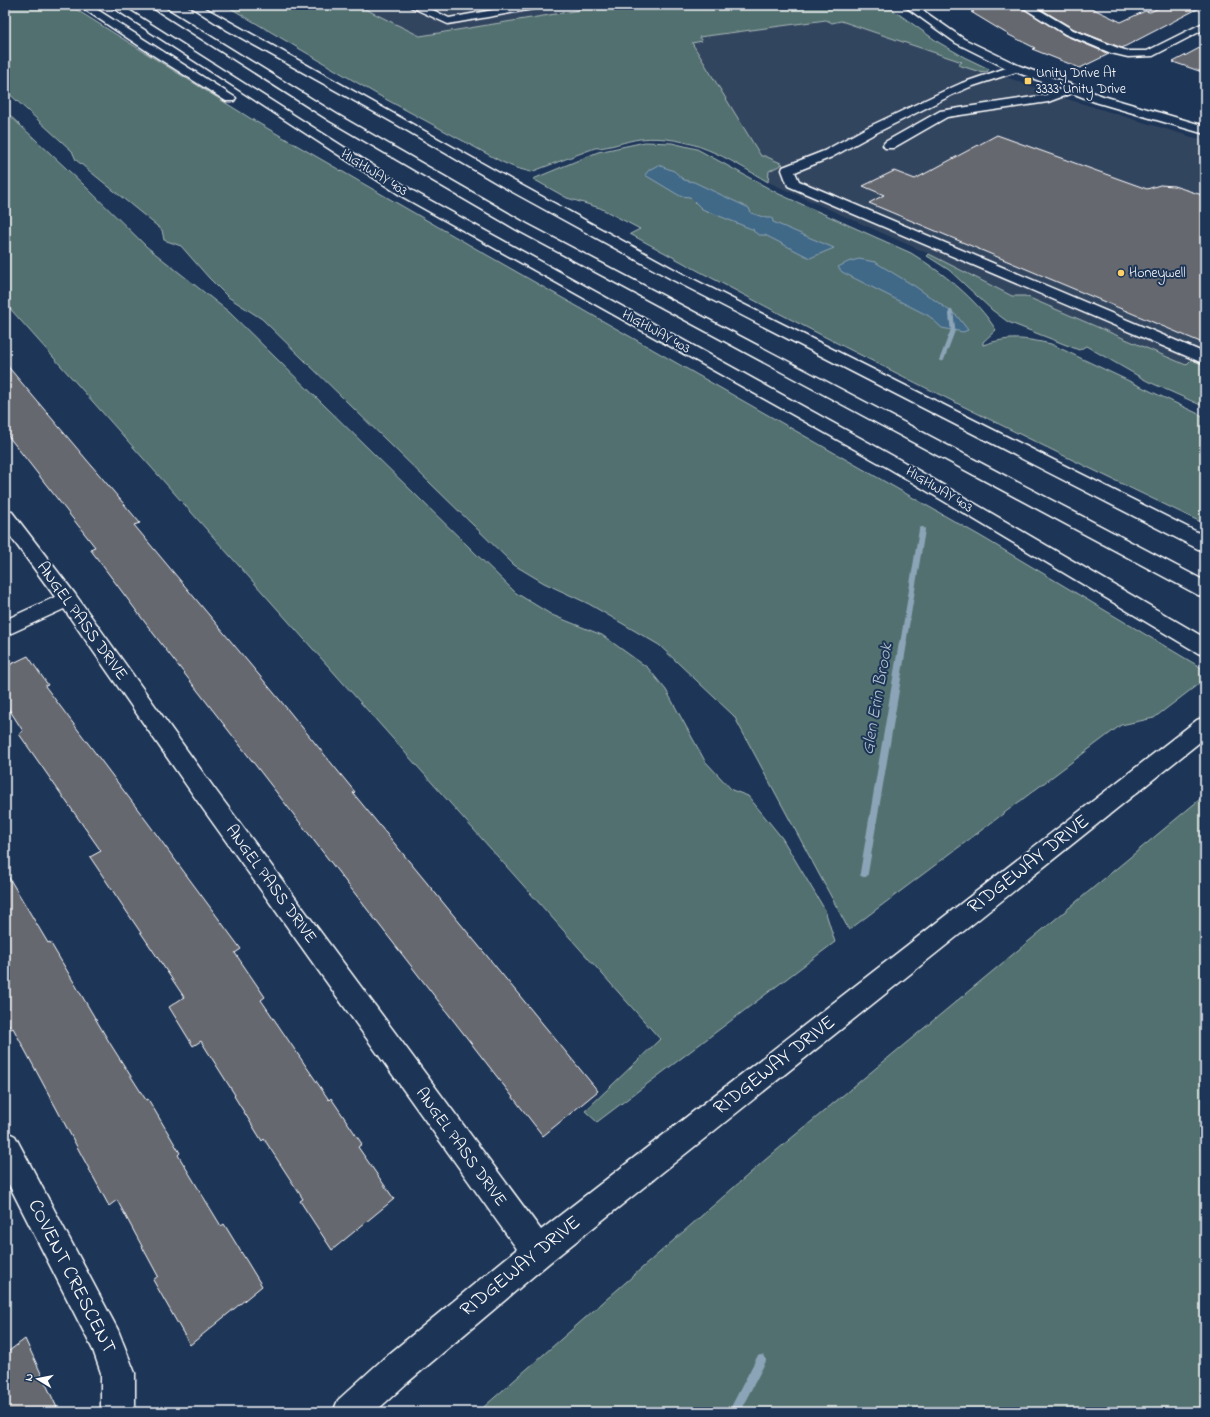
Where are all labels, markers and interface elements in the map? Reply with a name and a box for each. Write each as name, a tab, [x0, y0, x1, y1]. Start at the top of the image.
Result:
place label: Unity Drive At 3333 Unity Drive	[1036, 63, 1127, 101]
marker: Unity Drive At 3333 Unity Drive	[1023, 76, 1033, 86]
street label: HIGHWAY 403	[336, 144, 412, 202]
place label: Honeywell	[1129, 263, 1186, 285]
marker: Honeywell	[1116, 268, 1126, 278]
street label: HIGHWAY 403	[618, 305, 694, 360]
street label: HIGHWAY 403	[901, 462, 977, 519]
street label: ANGEL PASS DRIVE	[30, 556, 134, 686]
water label: Glen Erin Brook	[855, 640, 901, 757]
street label: RIDGEWAY DRIVE	[962, 808, 1096, 922]
street label: ANGEL PASS DRIVE	[219, 819, 323, 949]
street label: RIDGEWAY DRIVE	[708, 1009, 842, 1123]
street label: ANGEL PASS DRIVE	[409, 1082, 513, 1212]
street label: COVENT CRESCENT	[19, 1195, 123, 1359]
street label: RIDGEWAY DRIVE	[454, 1209, 588, 1325]
north arrow	[18, 1359, 58, 1399]
text: N	[21, 1372, 38, 1382]

